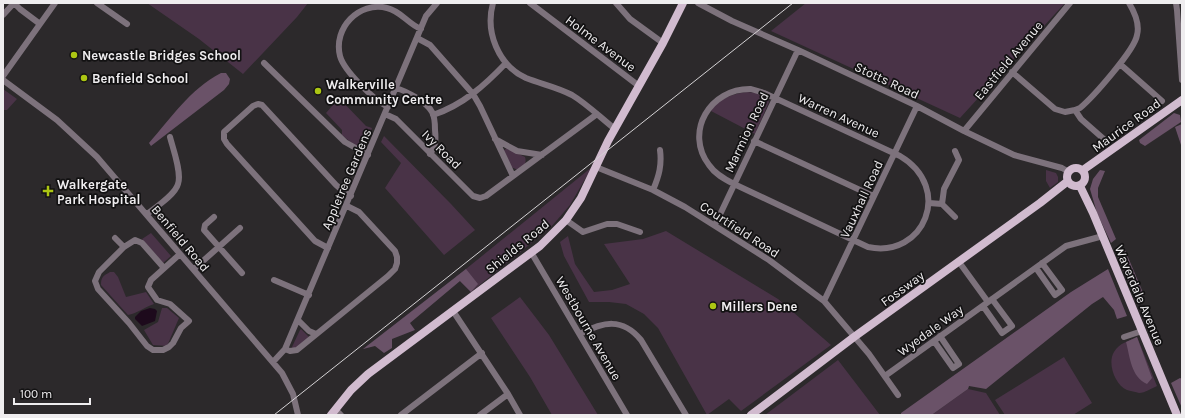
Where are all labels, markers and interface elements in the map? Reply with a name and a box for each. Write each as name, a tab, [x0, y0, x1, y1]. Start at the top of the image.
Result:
street label: Holme Avenue	[563, 12, 639, 75]
street label: Eastfield Avenue	[971, 18, 1046, 103]
place label: Newcastle Bridges School	[82, 48, 241, 63]
marker: Newcastle Bridges School	[69, 50, 79, 60]
street label: Stotts Road	[852, 59, 921, 102]
place label: Benfield School	[92, 71, 189, 86]
marker: Benfield School	[79, 73, 89, 83]
place label: Walkerville Community Centre	[326, 77, 442, 107]
marker: Walkerville Community Centre	[313, 86, 323, 96]
street label: Marmion Road	[721, 90, 772, 175]
street label: Warren Avenue	[796, 90, 882, 141]
street label: Maurice Road	[1089, 96, 1163, 155]
street label: Appletree Gardens	[318, 126, 375, 232]
street label: Ivy Road	[419, 127, 464, 172]
street label: Vauxhall Road	[837, 158, 886, 240]
place label: Walkergate Park Hospital	[57, 177, 141, 207]
marker: Walkergate Park Hospital	[42, 185, 54, 197]
street label: Courtfield Road	[697, 198, 782, 261]
street label: Benfield Road	[149, 202, 213, 275]
street label: Shields Road	[482, 216, 552, 277]
street label: Waverdale Avenue	[1112, 243, 1168, 348]
street label: Fossway	[878, 268, 927, 309]
street label: Westbourne Avenue	[553, 274, 625, 383]
place label: Millers Dene	[721, 299, 798, 314]
marker: Millers Dene	[708, 301, 718, 311]
street label: Wyedale Way	[895, 302, 966, 359]
scale bar	[14, 380, 90, 406]
text: 100 m	[20, 387, 52, 401]

